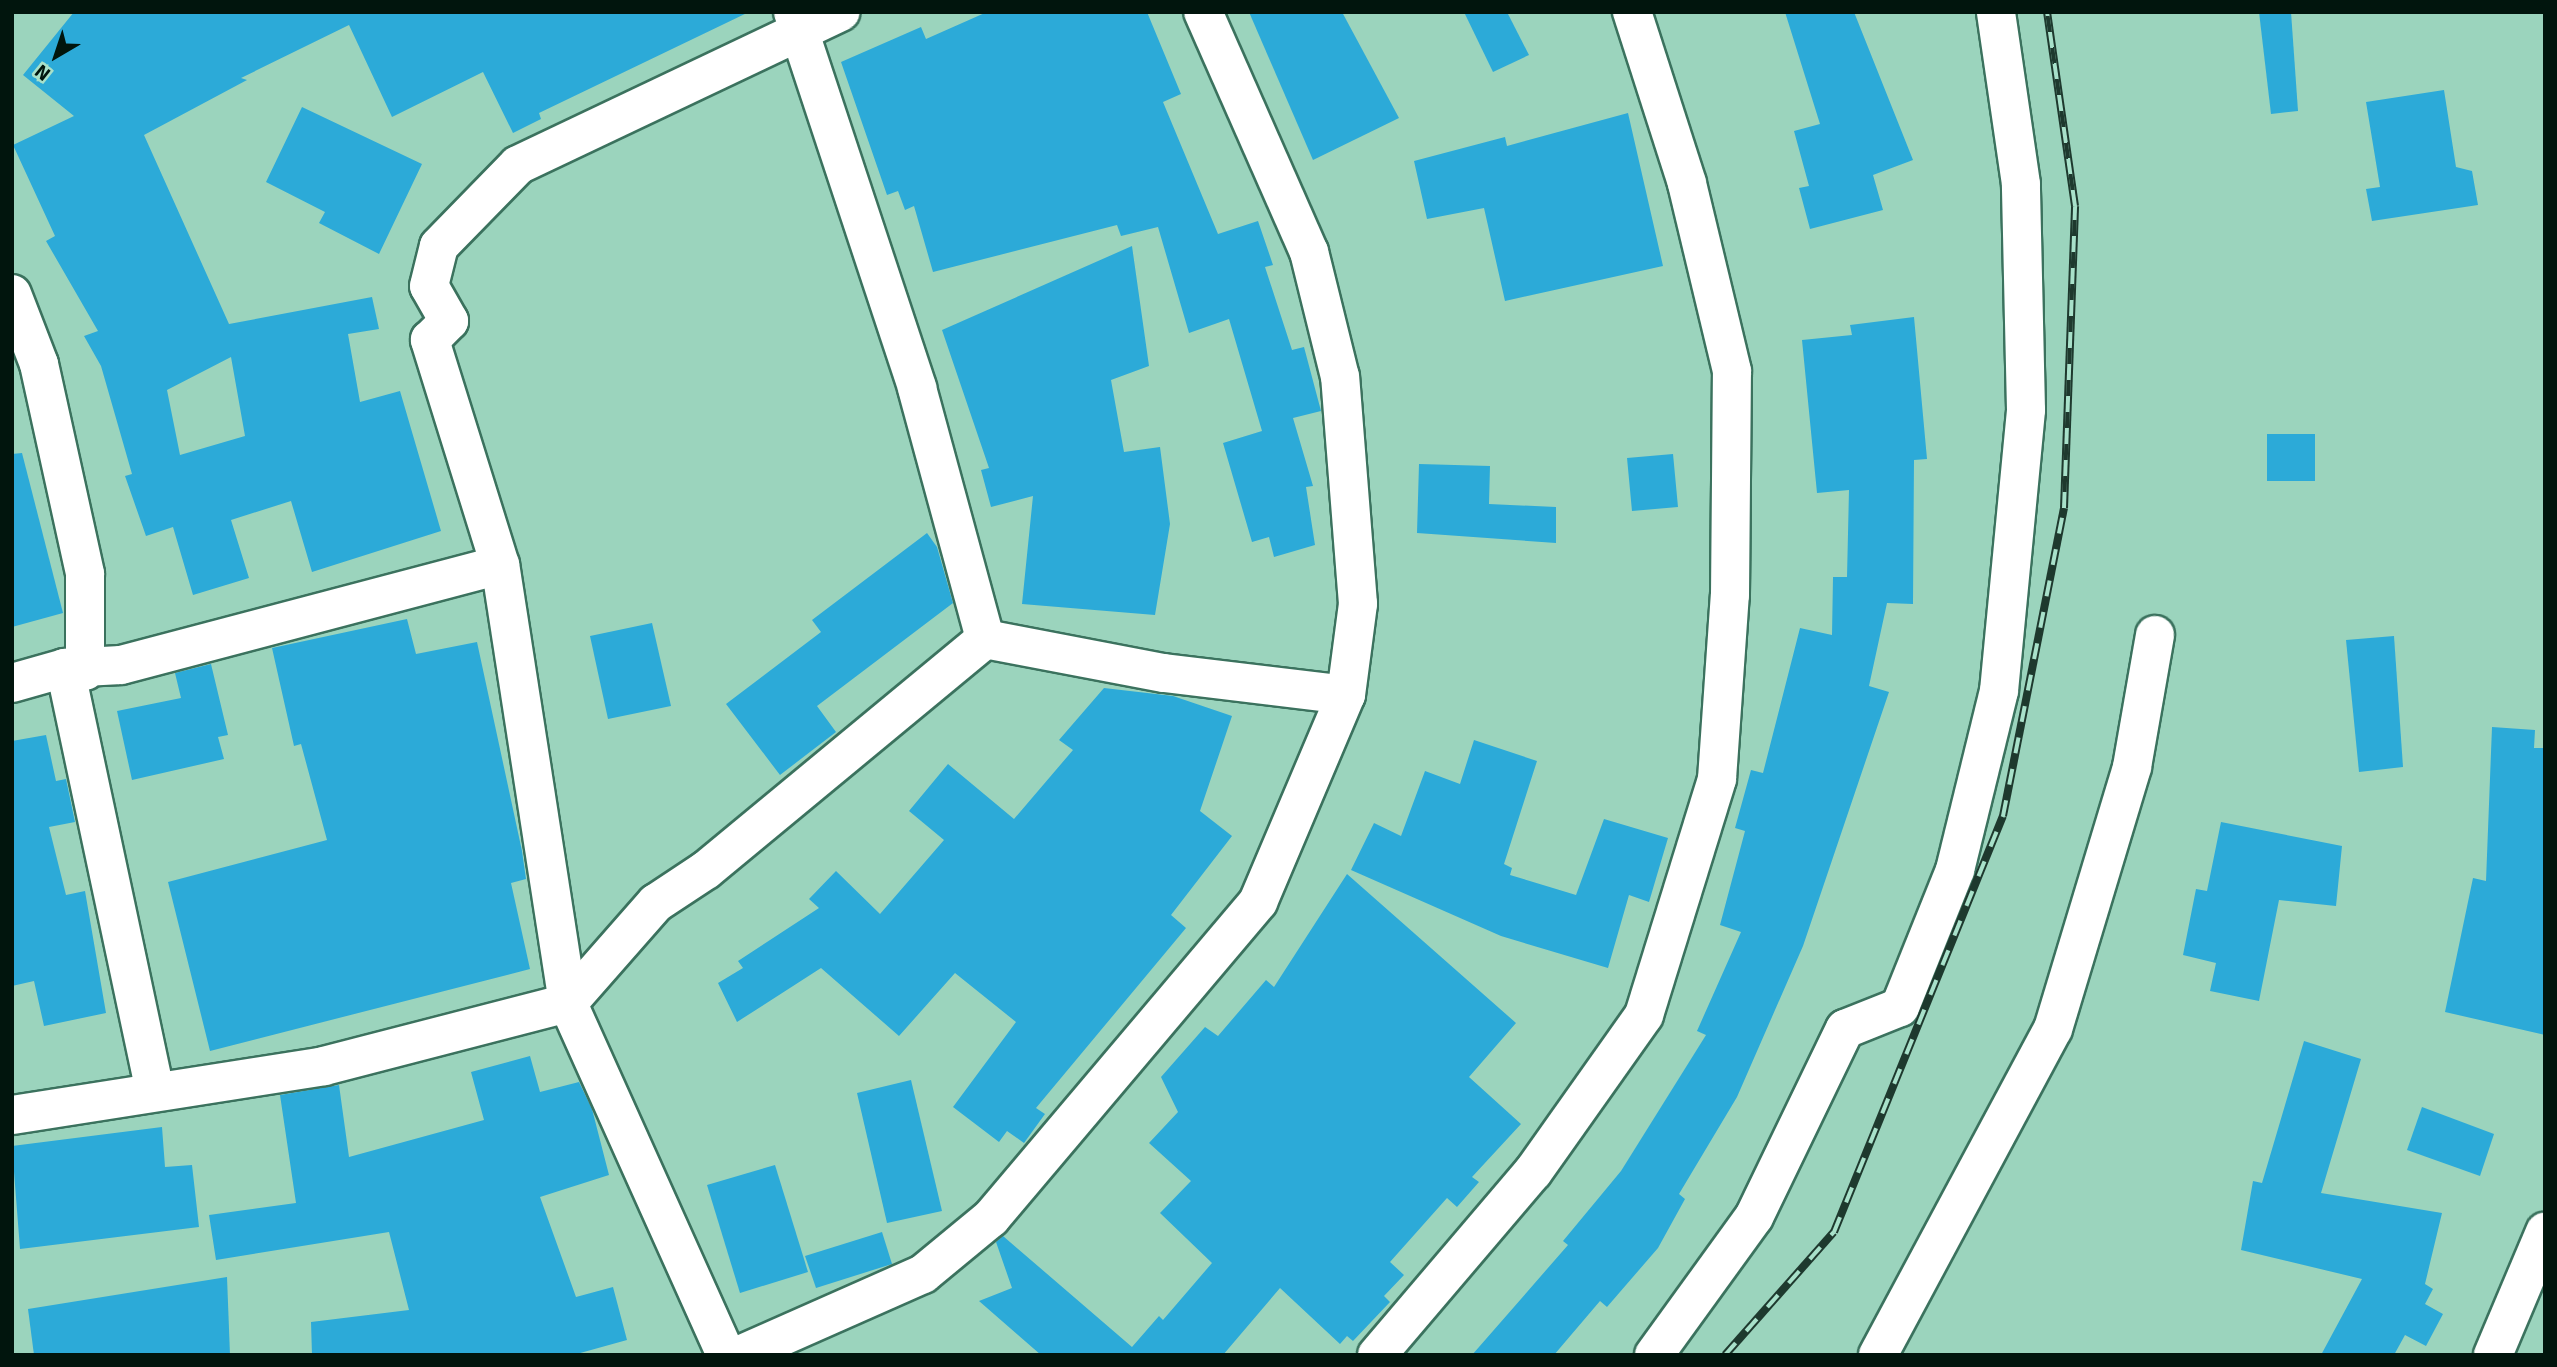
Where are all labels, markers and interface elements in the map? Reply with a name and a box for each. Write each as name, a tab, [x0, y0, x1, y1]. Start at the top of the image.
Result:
north arrow	[21, 21, 91, 91]
text: N	[30, 59, 55, 86]

